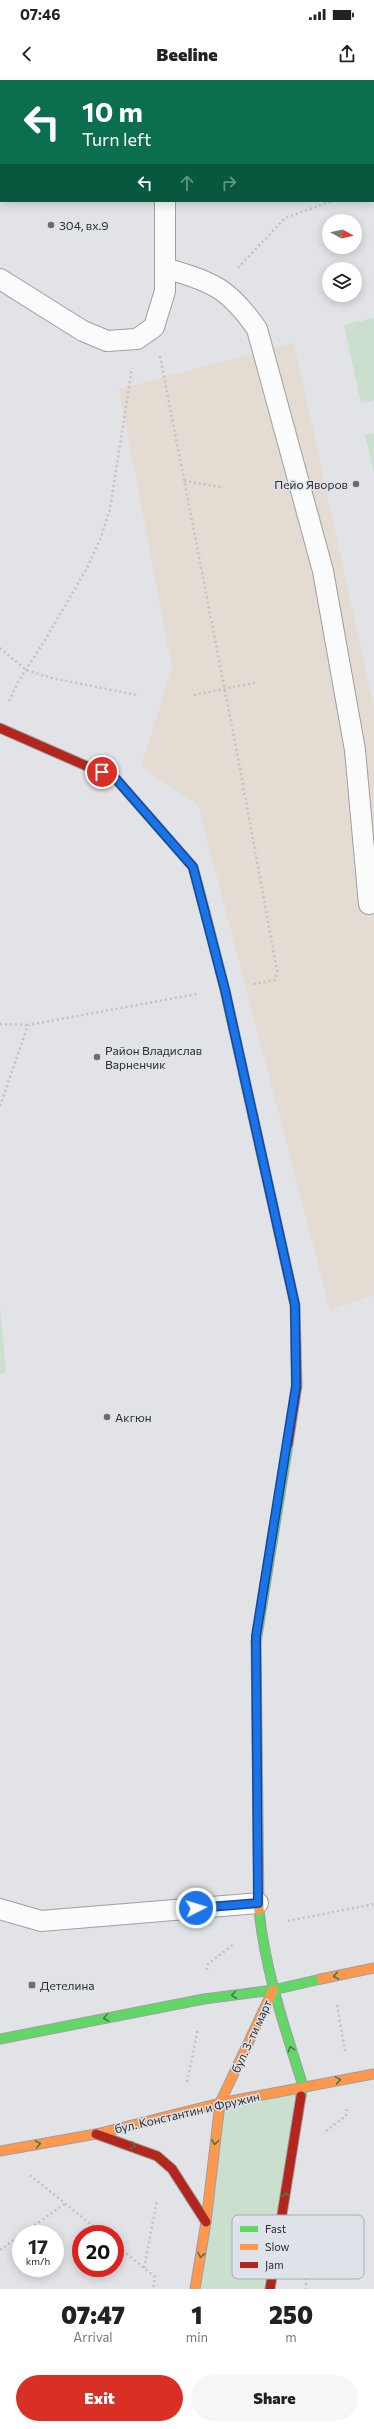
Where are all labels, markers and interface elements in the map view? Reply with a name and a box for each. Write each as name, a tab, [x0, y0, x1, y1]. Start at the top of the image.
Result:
text: 07:46	[20, 5, 61, 23]
icon: back	[16, 43, 38, 65]
text: Beeline	[156, 43, 218, 65]
icon: share	[336, 43, 358, 65]
text: 10 m	[82, 94, 143, 128]
icon: left	[16, 96, 68, 148]
text: Turn left	[82, 128, 151, 150]
icon: left	[134, 172, 156, 194]
icon: ahead	[176, 172, 198, 194]
icon: right	[218, 172, 240, 194]
north arrow	[322, 214, 362, 254]
map controls	[322, 214, 362, 302]
place label: 304, вх.9	[59, 218, 108, 232]
marker: 304, вх.9	[46, 220, 56, 230]
button: layers	[322, 262, 362, 302]
place label: Пейо Яворов	[274, 477, 348, 491]
marker: Пейо Яворов	[351, 479, 361, 489]
pin	[85, 755, 119, 789]
icon: arrive	[91, 761, 113, 783]
place label: Район Владислав Варненчик	[105, 1043, 202, 1071]
marker: Район Владислав Варненчик	[92, 1052, 102, 1062]
place label: Акгюн	[115, 1410, 152, 1424]
marker: Акгюн	[102, 1412, 112, 1422]
position arrow	[175, 1887, 217, 1929]
one-way arrow	[333, 1972, 339, 1980]
place label: Детелина	[40, 1978, 95, 1992]
marker: Детелина	[27, 1980, 37, 1990]
one-way arrow	[231, 1990, 237, 1999]
street label: бул. 3-ти март	[228, 1997, 274, 2075]
one-way arrow	[103, 2013, 109, 2022]
one-way arrow	[287, 2046, 296, 2053]
one-way arrow	[335, 2076, 342, 2085]
street label: бул. Константин и Фружин	[113, 2088, 261, 2136]
one-way arrow	[210, 2139, 219, 2145]
one-way arrow	[35, 2140, 41, 2149]
one-way arrow	[129, 2141, 136, 2150]
one-way arrow	[281, 2192, 289, 2198]
legend	[232, 2215, 364, 2279]
text: Fast	[265, 2222, 287, 2235]
speed limit sign: 20	[72, 2225, 124, 2277]
text: 17	[28, 2234, 48, 2258]
text: Slow	[265, 2240, 290, 2253]
one-way arrow	[197, 2252, 205, 2258]
text: km/h	[26, 2255, 50, 2267]
text: Jam	[265, 2258, 284, 2272]
text: 07:47	[61, 2300, 125, 2329]
text: 1	[191, 2300, 203, 2329]
text: 250	[269, 2300, 313, 2329]
text: Arrival	[73, 2329, 113, 2345]
text: min	[186, 2329, 208, 2345]
text: m	[285, 2329, 297, 2345]
button: Exit	[16, 2375, 183, 2421]
button: Share	[191, 2375, 358, 2421]

